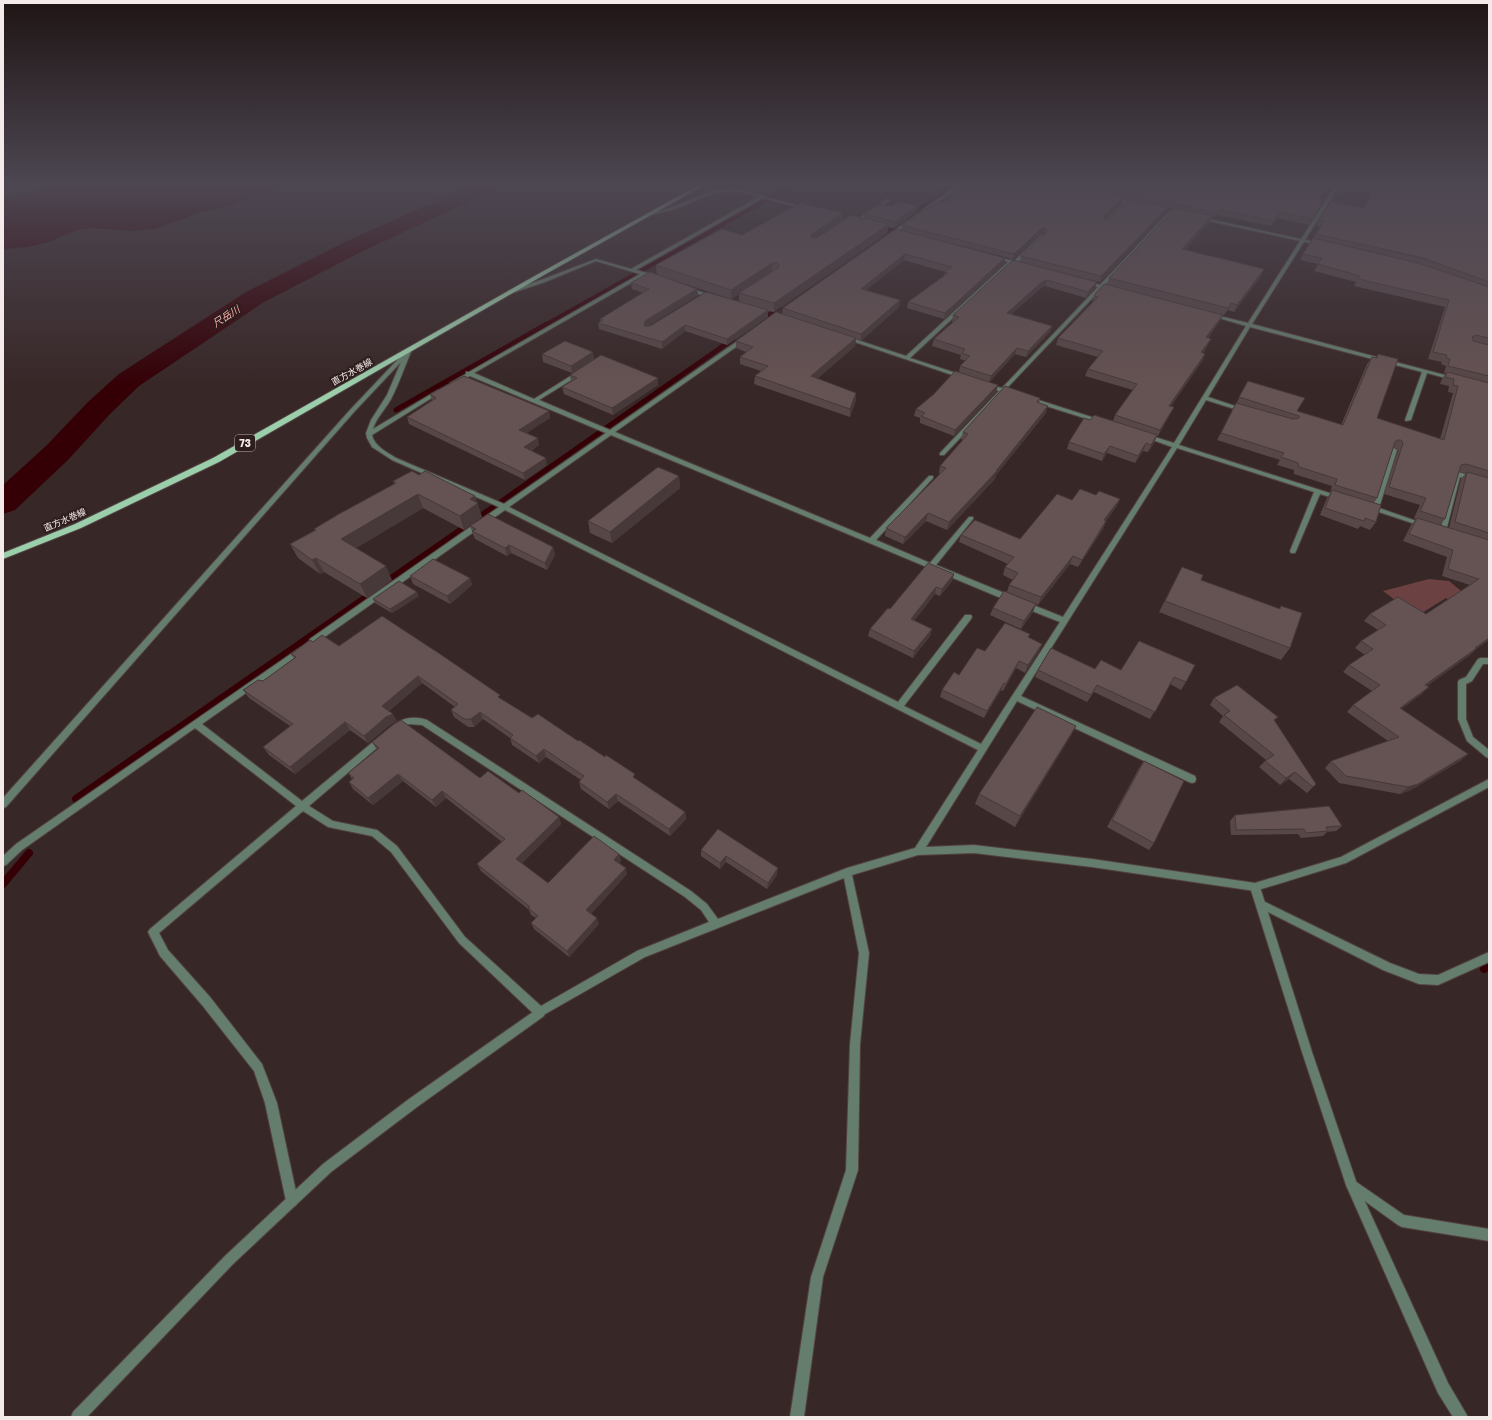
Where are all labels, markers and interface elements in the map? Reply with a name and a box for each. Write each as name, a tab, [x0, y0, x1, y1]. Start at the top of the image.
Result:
water label: 尺岳川	[210, 302, 243, 329]
street label: 直方水巻線	[329, 355, 375, 387]
road number: 73	[235, 435, 255, 451]
street label: 直方水巻線	[42, 505, 89, 533]

